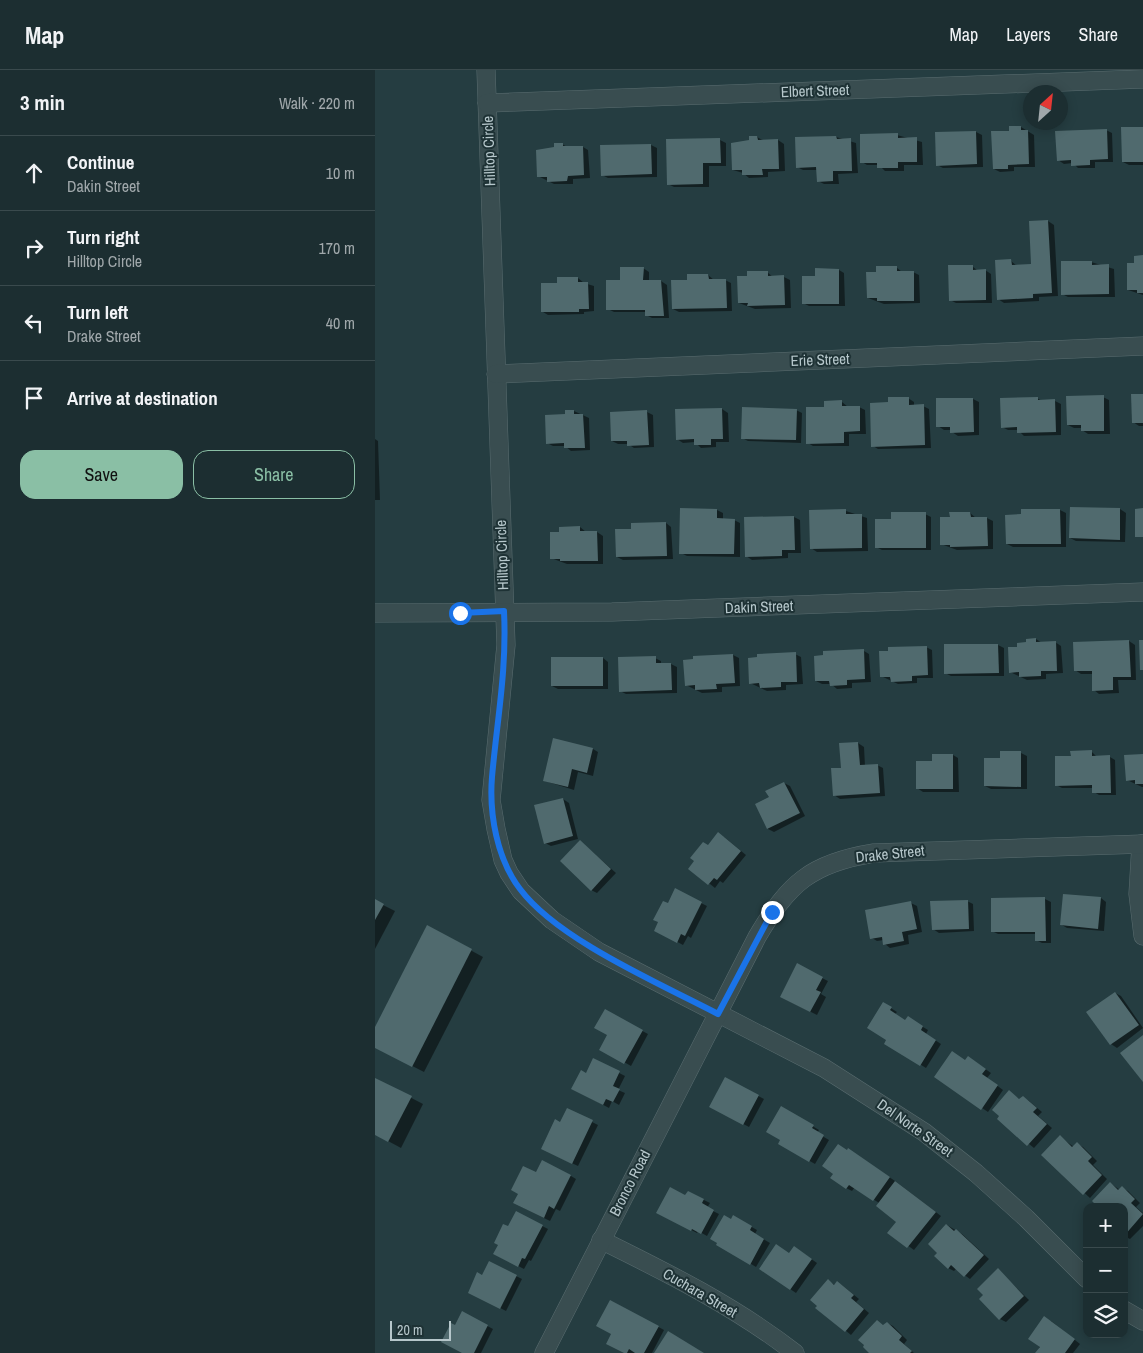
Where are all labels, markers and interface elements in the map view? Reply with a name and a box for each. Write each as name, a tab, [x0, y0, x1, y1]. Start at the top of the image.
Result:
text: Map	[25, 19, 64, 51]
text: Map	[950, 22, 978, 47]
text: Layers	[1006, 22, 1051, 47]
text: Share	[1079, 22, 1118, 47]
street label: Elbert Street	[780, 79, 850, 102]
north arrow	[1023, 85, 1068, 130]
text: 3 min	[20, 88, 65, 117]
text: Walk · 220 m	[279, 92, 355, 114]
street label: Hilltop Circle	[477, 115, 500, 187]
text: Continue	[67, 149, 135, 175]
icon: ahead	[20, 159, 48, 187]
text: 10 m	[326, 162, 355, 184]
text: Dakin Street	[67, 175, 140, 197]
text: Turn right	[67, 224, 139, 250]
icon: right	[20, 234, 48, 262]
text: 170 m	[319, 237, 355, 259]
text: Hilltop Circle	[67, 250, 142, 272]
text: Turn left	[67, 299, 128, 325]
icon: left	[20, 309, 48, 337]
text: 40 m	[326, 312, 355, 334]
text: Drake Street	[67, 325, 141, 347]
street label: Erie Street	[790, 348, 850, 371]
icon: arrive	[20, 384, 48, 412]
text: Arrive at destination	[67, 385, 218, 411]
button: Save	[20, 450, 183, 499]
button: Share	[193, 450, 355, 499]
street label: Hilltop Circle	[490, 519, 513, 591]
street label: Dakin Street	[724, 595, 794, 618]
route start	[449, 602, 472, 625]
street label: Drake Street	[855, 839, 926, 868]
route end	[761, 901, 784, 924]
street label: Del Norte Street	[873, 1094, 958, 1162]
street label: Bronco Road	[604, 1146, 655, 1220]
map controls	[1083, 1203, 1128, 1338]
button: +	[1083, 1203, 1128, 1248]
button: −	[1083, 1248, 1128, 1293]
street label: Cuchara Street	[659, 1263, 742, 1323]
button: layers	[1083, 1293, 1128, 1338]
scale bar	[390, 1318, 451, 1341]
text: 20 m	[397, 1321, 423, 1339]

